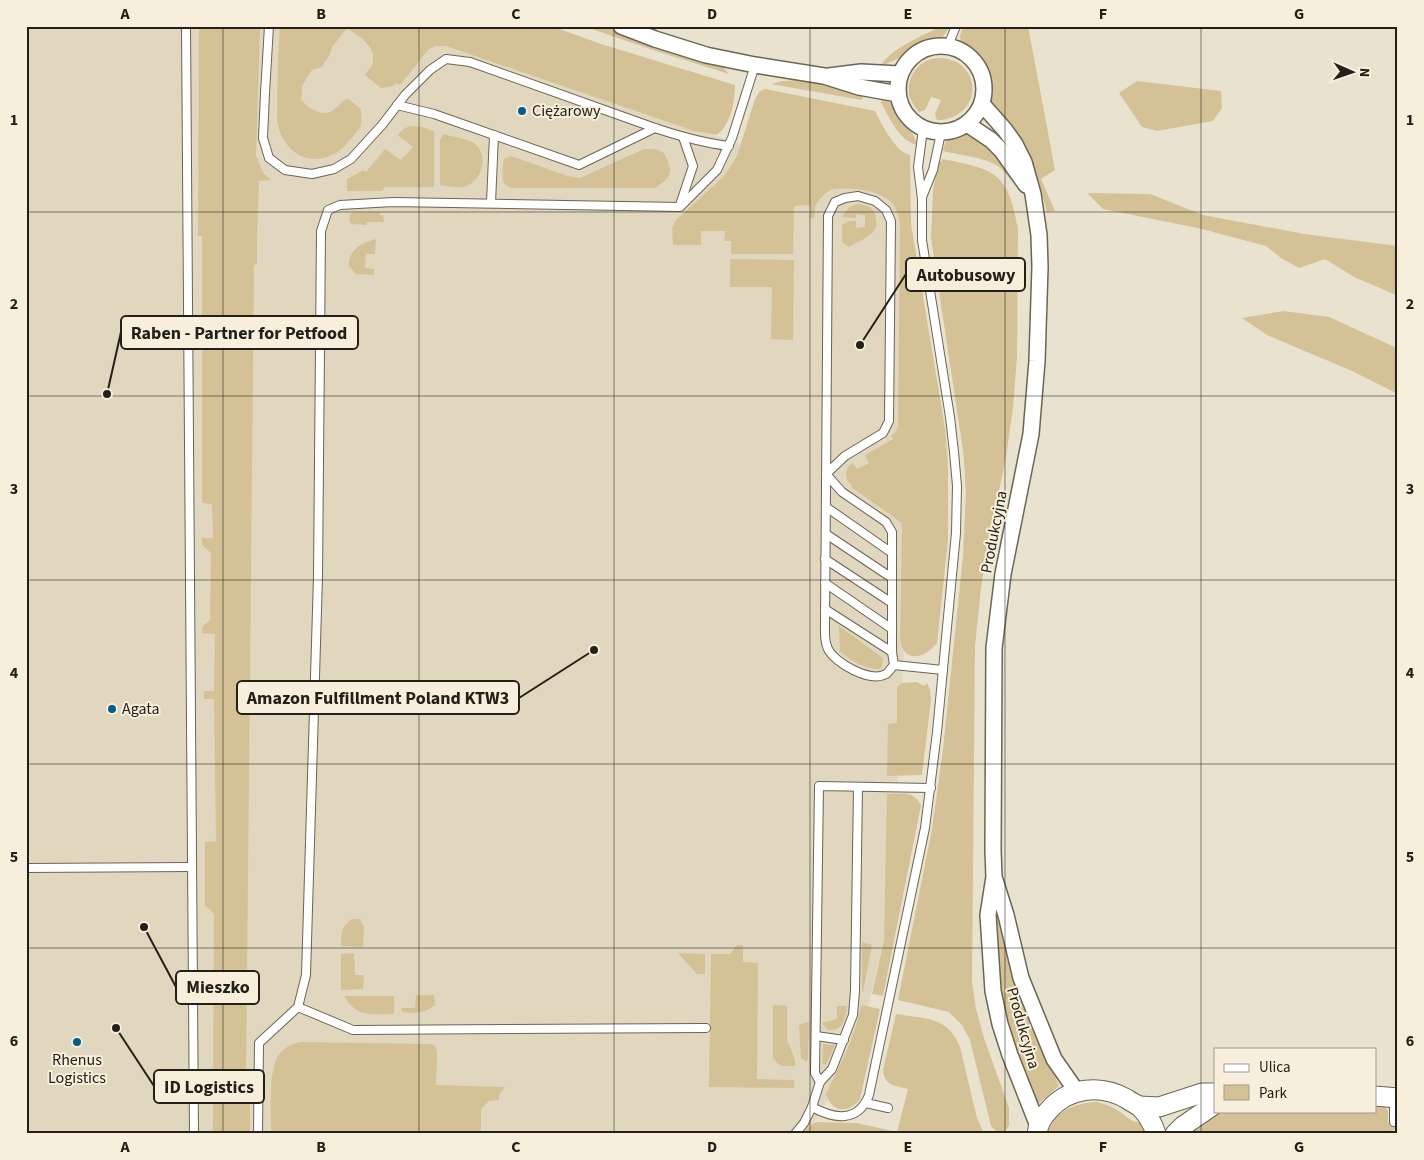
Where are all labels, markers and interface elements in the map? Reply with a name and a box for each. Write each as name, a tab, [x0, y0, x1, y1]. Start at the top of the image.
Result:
text: A	[119, 3, 130, 25]
text: B	[316, 3, 326, 25]
text: C	[511, 3, 521, 25]
text: D	[707, 3, 717, 25]
text: E	[904, 3, 912, 25]
text: F	[1099, 3, 1107, 25]
text: G	[1294, 3, 1304, 25]
north arrow	[1326, 48, 1376, 98]
text: N	[1354, 67, 1374, 77]
place label: Ciężarowy	[532, 100, 601, 122]
marker: Ciężarowy	[516, 105, 528, 117]
text: 1	[10, 109, 18, 131]
text: 1	[1406, 109, 1414, 131]
callout: Autobusowy	[906, 258, 1025, 291]
text: Autobusowy	[916, 263, 1016, 288]
text: 2	[10, 293, 18, 315]
text: 2	[1406, 293, 1414, 315]
callout: Raben - Partner for Petfood	[121, 316, 358, 349]
text: Raben - Partner for Petfood	[131, 321, 347, 346]
text: 3	[10, 478, 18, 500]
text: 3	[1406, 478, 1414, 500]
street label: Produkcyjna	[975, 489, 1013, 575]
text: 4	[10, 662, 19, 684]
text: 4	[1406, 662, 1415, 684]
callout: Amazon Fulfillment Poland KTW3	[237, 681, 519, 714]
text: Amazon Fulfillment Poland KTW3	[246, 686, 509, 711]
place label: Agata	[122, 698, 159, 720]
marker: Agata	[106, 703, 118, 715]
text: 5	[10, 846, 18, 868]
text: 5	[1406, 846, 1414, 868]
callout: Mieszko	[176, 971, 259, 1004]
text: Mieszko	[186, 975, 250, 1000]
street label: Produkcyjna	[1001, 985, 1045, 1071]
text: 6	[10, 1030, 18, 1052]
text: 6	[1406, 1030, 1414, 1052]
marker: Rhenus Logistics	[71, 1036, 83, 1048]
legend	[1214, 1048, 1376, 1112]
place label: Rhenus Logistics	[48, 1049, 106, 1089]
text: Ulica	[1259, 1057, 1290, 1078]
callout: ID Logistics	[154, 1070, 264, 1103]
text: ID Logistics	[164, 1075, 254, 1100]
text: Park	[1259, 1083, 1288, 1104]
text: A	[119, 1136, 130, 1158]
text: B	[316, 1136, 326, 1158]
text: C	[511, 1136, 521, 1158]
text: D	[707, 1136, 717, 1158]
text: E	[904, 1136, 912, 1158]
text: F	[1099, 1136, 1107, 1158]
text: G	[1294, 1136, 1304, 1158]

